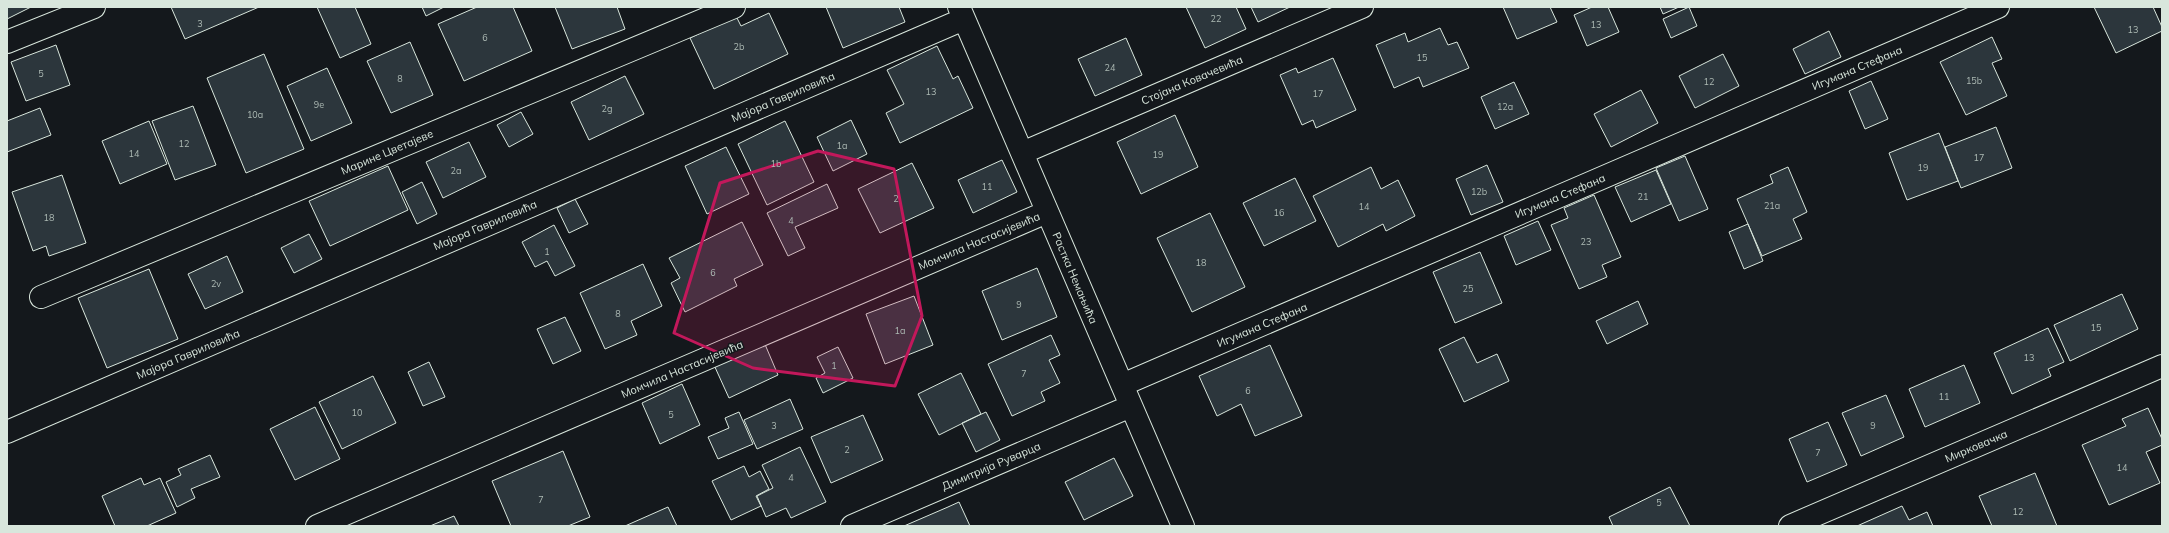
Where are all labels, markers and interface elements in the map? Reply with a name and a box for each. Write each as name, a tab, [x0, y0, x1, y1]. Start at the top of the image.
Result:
house number: 22	[1211, 13, 1221, 24]
house number: 3	[197, 18, 203, 29]
house number: 13	[1591, 19, 1601, 30]
house number: 13	[2128, 24, 2138, 35]
house number: 6	[482, 32, 488, 43]
house number: 2b	[734, 41, 744, 52]
street label: Игумана Стефана	[1810, 43, 1904, 93]
street label: Стојана Ковачевића	[1139, 52, 1245, 108]
house number: 15	[1417, 52, 1428, 63]
house number: 24	[1105, 62, 1116, 73]
house number: 5	[38, 68, 44, 79]
street label: Мајора Гавриловића	[729, 69, 837, 125]
house number: 8	[397, 73, 403, 84]
house number: 15b	[1966, 75, 1982, 86]
house number: 12	[1704, 76, 1714, 87]
house number: 13	[926, 86, 936, 97]
house number: 17	[1313, 88, 1323, 99]
house number: 9e	[314, 99, 324, 110]
house number: 12a	[1497, 101, 1513, 112]
house number: 2g	[602, 103, 612, 114]
house number: 10a	[247, 109, 263, 120]
street label: Марине Цветајеве	[339, 126, 435, 178]
house number: 12	[179, 138, 189, 149]
house number: 1a	[837, 140, 847, 151]
house number: 14	[129, 148, 140, 159]
house number: 19	[1153, 149, 1163, 160]
house number: 17	[1974, 152, 1984, 163]
house number: 1b	[771, 158, 781, 169]
house number: 19	[1918, 162, 1928, 173]
house number: 2a	[451, 165, 461, 176]
street label: Игумана Стефана	[1513, 171, 1607, 221]
house number: 11	[982, 181, 992, 192]
house number: 12b	[1471, 186, 1487, 197]
house number: 21	[1638, 191, 1648, 202]
house number: 2	[893, 193, 899, 204]
street label: Мајора Гавриловића	[431, 197, 539, 253]
house number: 21a	[1764, 200, 1780, 211]
house number: 14	[1359, 201, 1370, 212]
house number: 16	[1274, 207, 1284, 218]
street label: Момчила Настасијевића	[916, 209, 1042, 273]
house number: 18	[44, 212, 54, 223]
house number: 4	[788, 215, 794, 226]
street label: Растка Немањића	[1049, 230, 1101, 326]
house number: 23	[1581, 236, 1591, 247]
house number: 1	[544, 246, 550, 257]
house number: 18	[1196, 257, 1206, 268]
house number: 6	[710, 267, 716, 278]
house number: 2v	[211, 278, 221, 289]
house number: 25	[1463, 283, 1474, 294]
house number: 9	[1016, 299, 1022, 310]
street label: Игумана Стефана	[1215, 300, 1309, 350]
house number: 8	[615, 308, 621, 319]
house number: 15	[2091, 322, 2102, 333]
house number: 1a	[895, 325, 905, 336]
street label: Мајора Гавриловића	[134, 326, 242, 382]
street label: Момчила Настасијевића	[619, 337, 745, 401]
house number: 13	[2024, 352, 2034, 363]
house number: 1	[831, 360, 837, 371]
house number: 7	[1021, 368, 1027, 379]
house number: 6	[1245, 385, 1251, 396]
house number: 11	[1939, 391, 1949, 402]
house number: 10	[352, 407, 362, 418]
house number: 5	[668, 409, 674, 420]
house number: 3	[771, 420, 777, 431]
house number: 9	[1870, 420, 1876, 431]
street label: Мирковачка	[1943, 427, 2009, 465]
street label: Димитрија Руварца	[939, 439, 1043, 493]
house number: 2	[844, 444, 850, 455]
house number: 7	[1815, 447, 1821, 458]
house number: 14	[2117, 462, 2128, 473]
house number: 4	[788, 472, 794, 483]
house number: 7	[538, 494, 544, 505]
house number: 5	[1656, 497, 1662, 508]
house number: 12	[2013, 506, 2023, 517]

